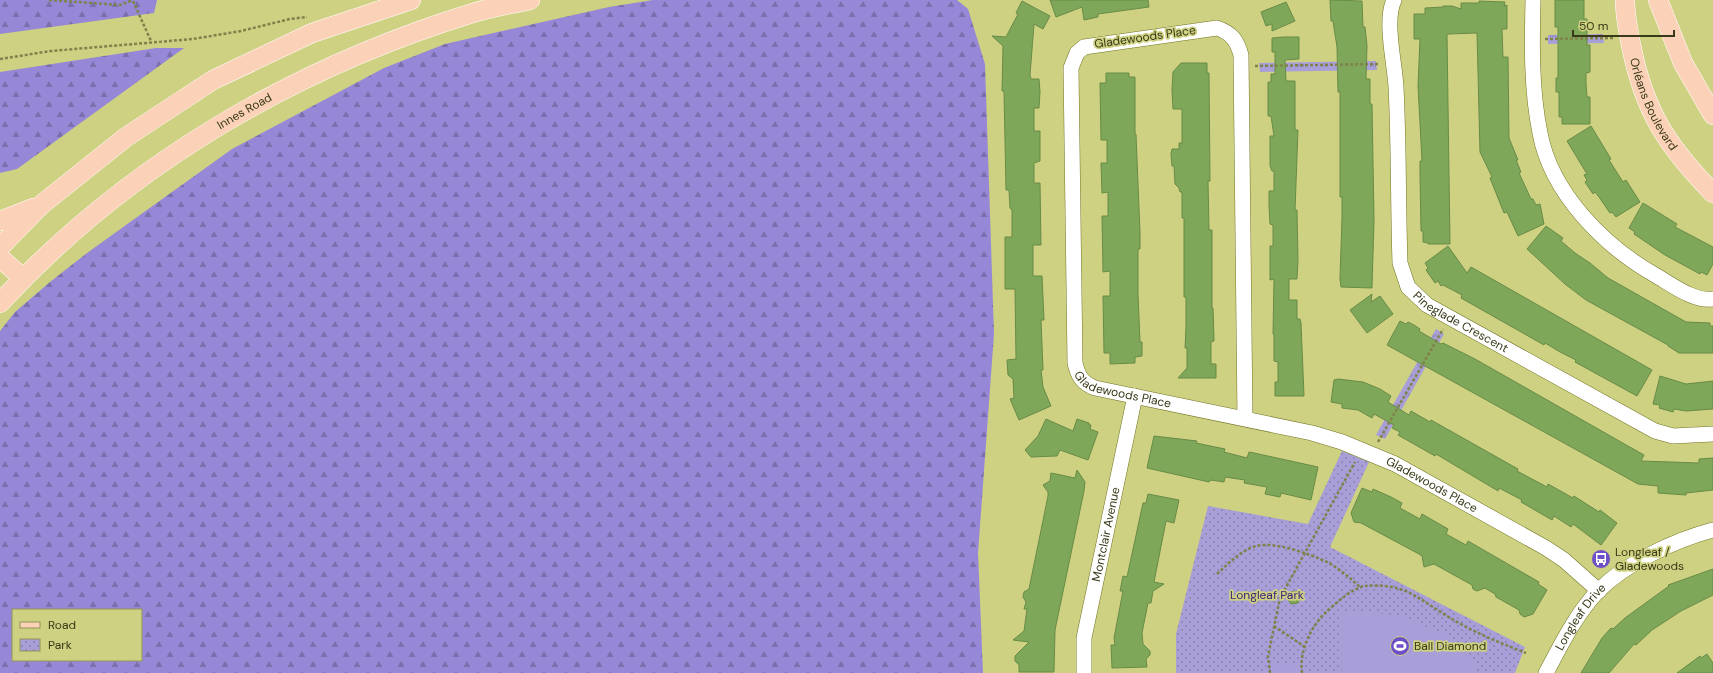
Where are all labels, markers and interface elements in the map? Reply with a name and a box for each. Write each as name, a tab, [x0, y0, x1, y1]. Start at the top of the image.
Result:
scale bar	[1573, 12, 1674, 38]
text: 50 m	[1579, 18, 1608, 34]
street label: Gladewoods Place	[1093, 22, 1197, 52]
street label: Orléans Boulevard	[1626, 56, 1681, 154]
street label: Innes Road	[214, 89, 275, 133]
street label: Pineglade Crescent	[1410, 288, 1511, 356]
street label: Gladewoods Place	[1070, 368, 1173, 412]
street label: Gladewoods Place	[1384, 453, 1481, 516]
street label: Montclair Avenue	[1088, 485, 1124, 583]
place label: Longleaf / Gladewoods	[1615, 544, 1684, 574]
bus stop icon: Longleaf / Gladewoods	[1590, 548, 1612, 570]
street label: Longleaf Drive	[1551, 580, 1609, 653]
park label: Longleaf Park	[1230, 587, 1304, 603]
legend	[12, 609, 142, 661]
text: Road	[48, 617, 76, 633]
sports icon: Ball Diamond	[1389, 635, 1411, 657]
text: Park	[48, 637, 72, 653]
place label: Ball Diamond	[1414, 638, 1486, 654]

